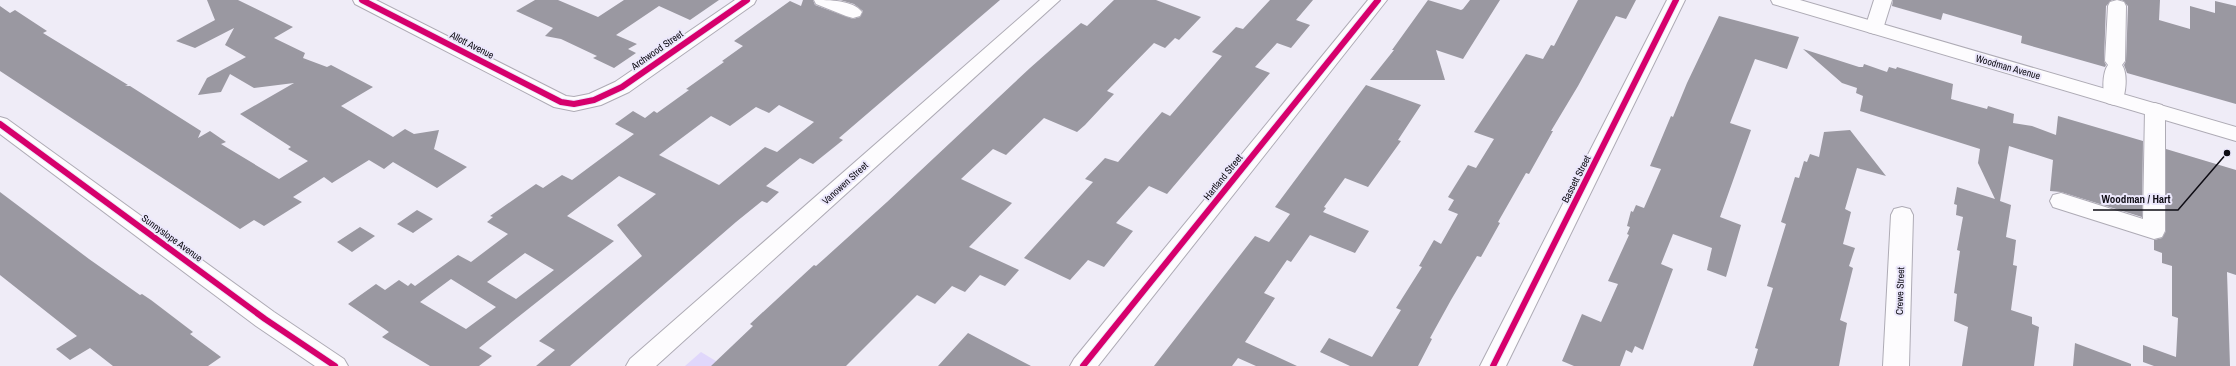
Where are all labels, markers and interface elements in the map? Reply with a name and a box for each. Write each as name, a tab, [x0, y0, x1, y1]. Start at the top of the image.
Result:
street label: Archwood Street	[628, 27, 686, 73]
street label: Allott Avenue	[447, 28, 497, 62]
street label: Woodman Avenue	[1974, 52, 2042, 83]
street label: Hartland Street	[1201, 151, 1246, 203]
street label: Bassett Street	[1559, 152, 1594, 205]
street label: Vanowen Street	[819, 158, 871, 207]
callout: Woodman / Hart	[2093, 187, 2178, 210]
text: Woodman / Hart	[2101, 192, 2171, 206]
street label: Sunnyslope Avenue	[139, 211, 205, 265]
street label: Crewe Street	[1893, 266, 1907, 315]

